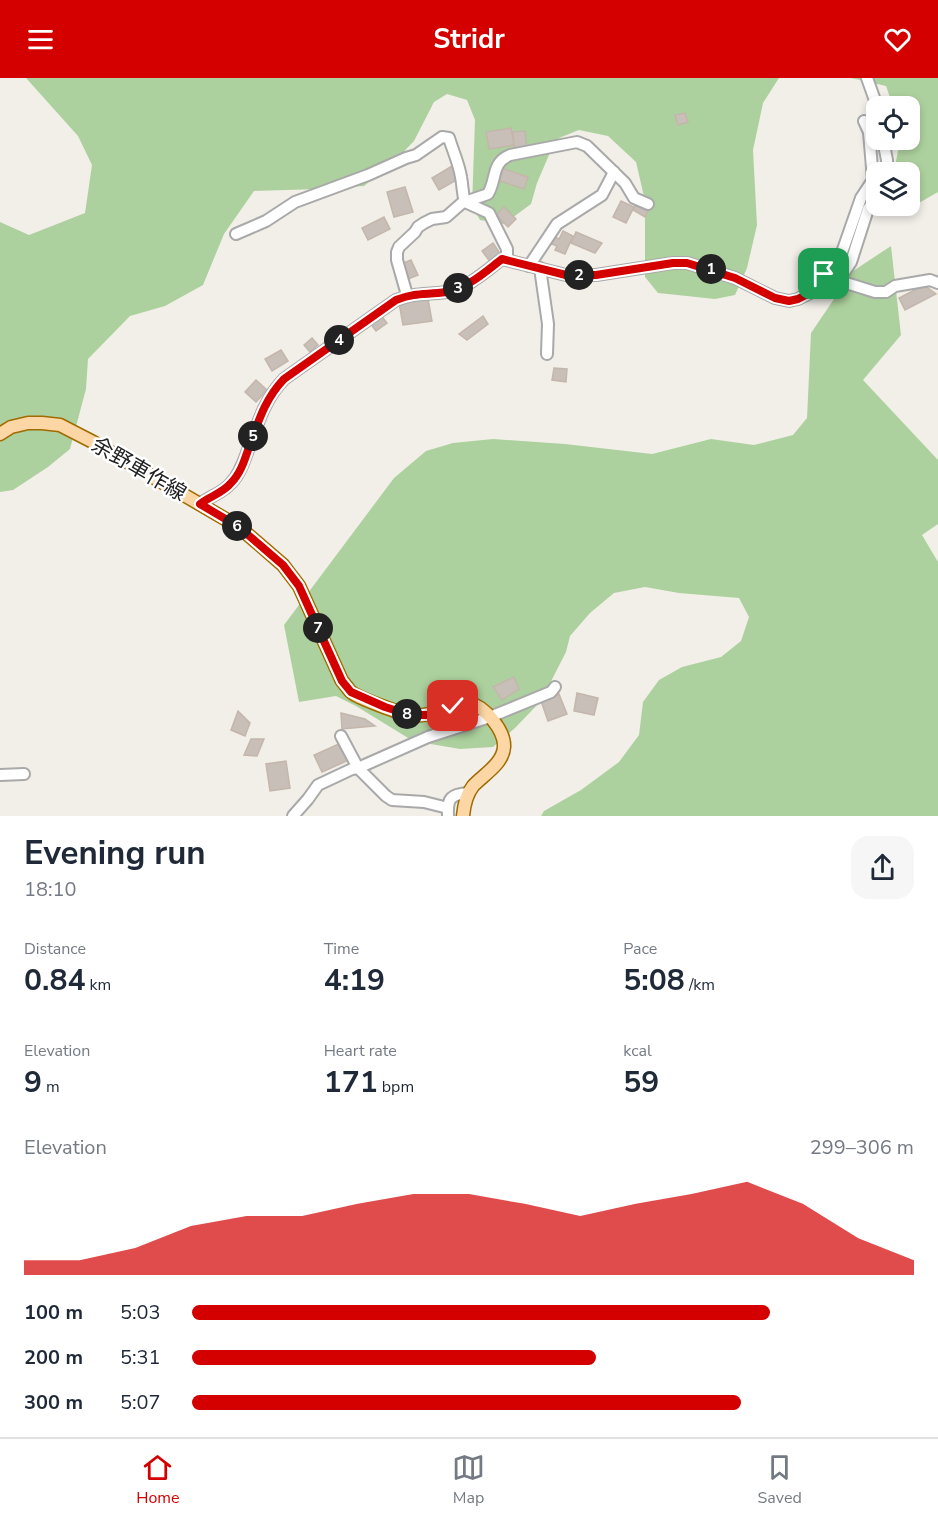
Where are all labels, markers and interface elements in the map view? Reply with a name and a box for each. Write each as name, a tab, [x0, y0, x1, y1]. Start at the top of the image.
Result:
text: Stridr	[433, 21, 505, 58]
icon: menu	[24, 23, 57, 56]
icon: heart	[881, 23, 914, 56]
map controls	[866, 96, 920, 216]
button: locate	[866, 96, 920, 150]
button: layers	[866, 162, 920, 216]
pin	[798, 248, 849, 299]
pin: 1	[696, 254, 726, 284]
icon: arrive	[807, 257, 840, 290]
text: 1	[706, 258, 716, 280]
pin: 2	[564, 260, 594, 290]
text: 2	[574, 264, 584, 286]
pin: 3	[443, 273, 473, 303]
text: 3	[453, 277, 463, 299]
pin: 4	[324, 325, 354, 355]
text: 4	[334, 329, 344, 351]
pin: 5	[238, 421, 268, 451]
text: 5	[248, 425, 258, 447]
street label: 余野車作線	[87, 431, 191, 507]
pin: 6	[222, 511, 252, 541]
text: 6	[232, 515, 242, 537]
pin: 7	[303, 613, 333, 643]
text: 7	[313, 617, 323, 639]
pin	[427, 680, 478, 731]
icon: check	[436, 689, 469, 722]
pin: 8	[392, 699, 422, 729]
text: 8	[402, 703, 412, 725]
text: Evening run	[24, 831, 206, 876]
button: share	[851, 836, 914, 899]
text: 18:10	[24, 876, 77, 903]
text: Distance	[24, 938, 86, 960]
text: Time	[324, 938, 359, 960]
text: Pace	[623, 938, 657, 960]
text: 0.84	[24, 960, 85, 1001]
text: 4:19	[324, 960, 385, 1001]
text: 5:08	[623, 960, 685, 1001]
text: km	[85, 974, 111, 996]
text: /km	[685, 974, 715, 996]
text: Elevation	[24, 1040, 90, 1062]
text: Heart rate	[324, 1040, 397, 1062]
text: kcal	[623, 1040, 652, 1062]
text: 9	[24, 1062, 42, 1103]
text: 171	[324, 1062, 378, 1103]
text: 59	[623, 1062, 659, 1103]
text: m	[42, 1076, 60, 1098]
text: bpm	[378, 1076, 414, 1098]
text: Elevation	[24, 1134, 107, 1161]
text: 299–306 m	[810, 1134, 914, 1161]
text: 100 m	[24, 1299, 83, 1326]
text: 5:03	[120, 1299, 161, 1326]
text: 200 m	[24, 1344, 83, 1371]
text: 5:31	[120, 1344, 161, 1371]
text: 300 m	[24, 1389, 83, 1416]
text: 5:07	[120, 1389, 161, 1416]
tab: Home	[136, 1451, 180, 1509]
tab: Map	[452, 1451, 485, 1509]
tab: Saved	[758, 1451, 802, 1509]

